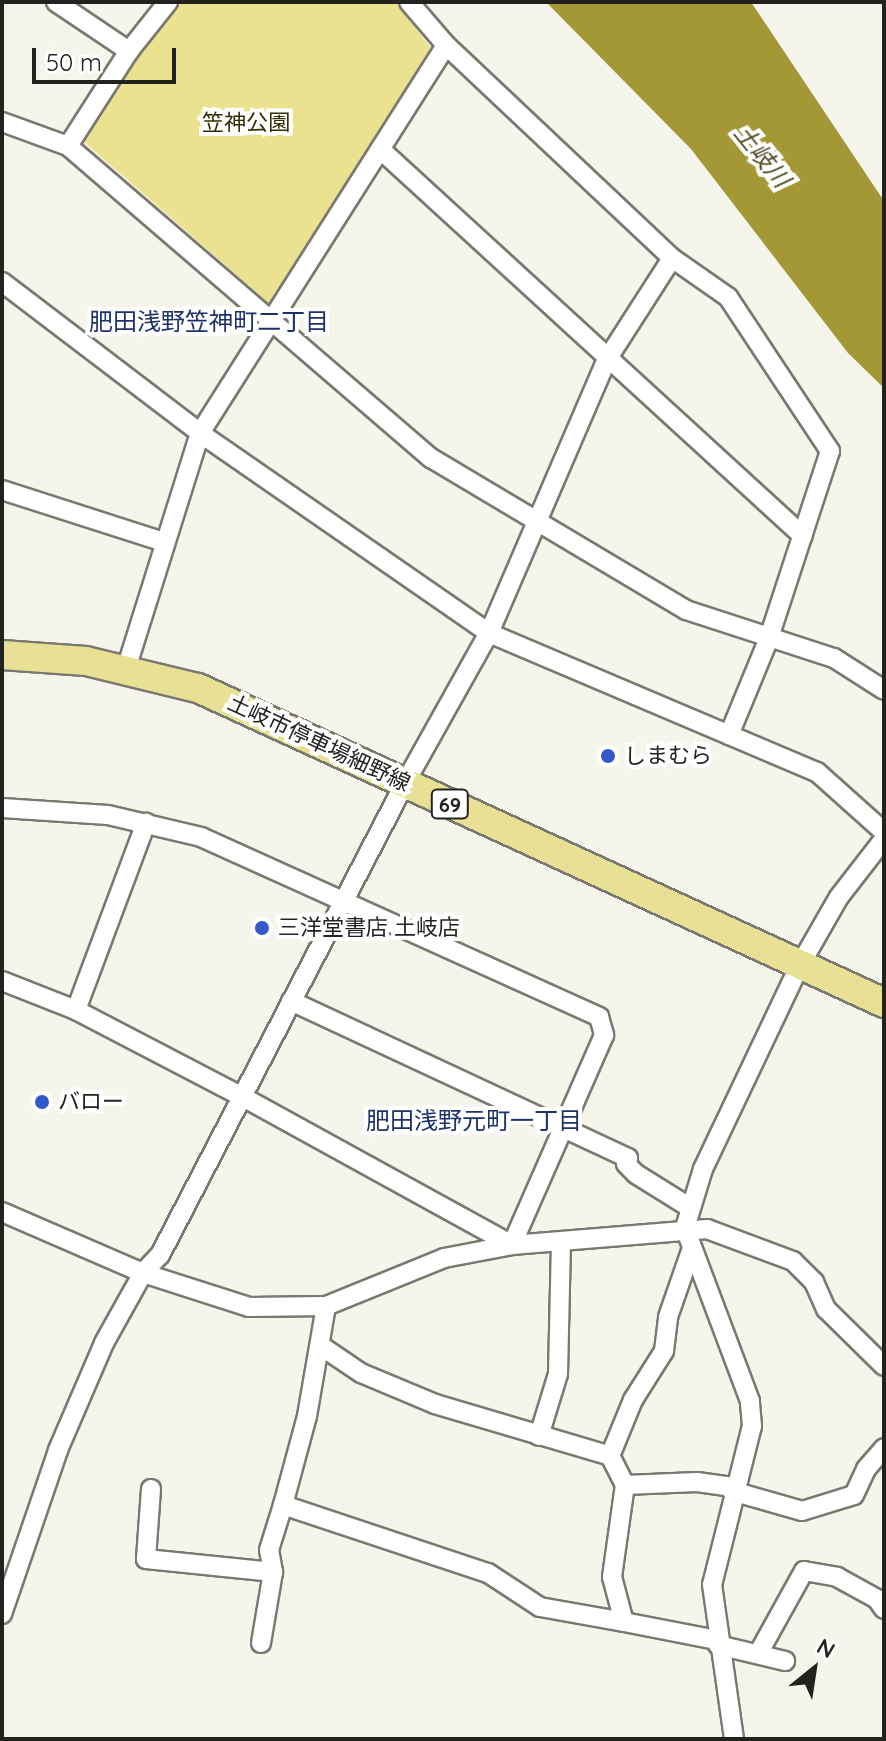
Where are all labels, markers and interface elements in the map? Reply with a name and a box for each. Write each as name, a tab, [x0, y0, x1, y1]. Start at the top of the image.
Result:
scale bar	[36, 32, 180, 82]
text: 50 m	[46, 47, 102, 77]
park label: 笠神公園	[202, 110, 290, 136]
water label: 土岐川	[728, 119, 796, 193]
district label: 肥田浅野笠神町二丁目	[89, 308, 329, 336]
street label: 土岐市停車場細野線	[224, 689, 414, 797]
place label: しまむら	[624, 743, 712, 769]
marker: しまむら	[599, 747, 617, 765]
road number: 69	[430, 788, 470, 820]
place label: 三洋堂書店 土岐店	[278, 915, 460, 941]
marker: 三洋堂書店 土岐店	[253, 919, 271, 937]
place label: バロー	[58, 1089, 124, 1115]
marker: バロー	[33, 1093, 51, 1111]
district label: 肥田浅野元町一丁目	[366, 1107, 582, 1135]
north arrow	[774, 1629, 854, 1709]
text: N	[812, 1632, 840, 1664]

